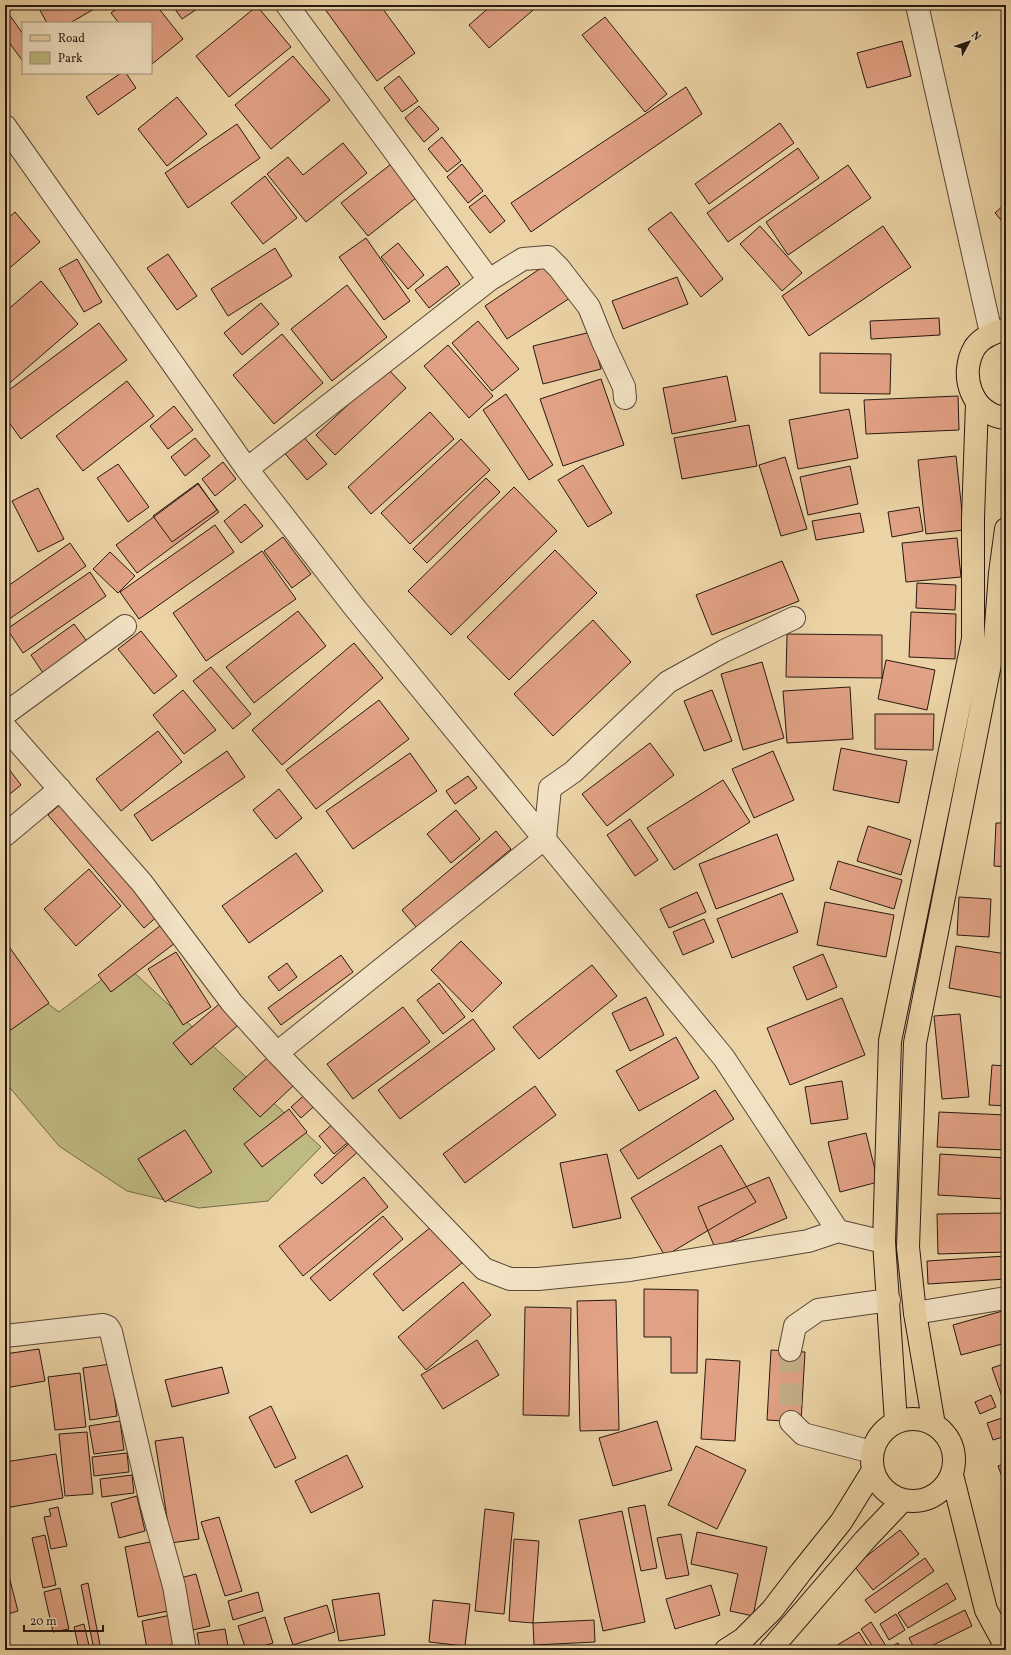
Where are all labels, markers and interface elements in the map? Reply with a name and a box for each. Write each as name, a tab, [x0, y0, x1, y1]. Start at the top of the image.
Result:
legend	[22, 22, 152, 74]
north arrow	[949, 22, 989, 62]
text: N	[967, 29, 984, 44]
text: Road	[58, 31, 85, 47]
text: Park	[58, 51, 83, 67]
scale bar	[24, 1607, 103, 1633]
text: 20 m	[30, 1614, 57, 1630]

